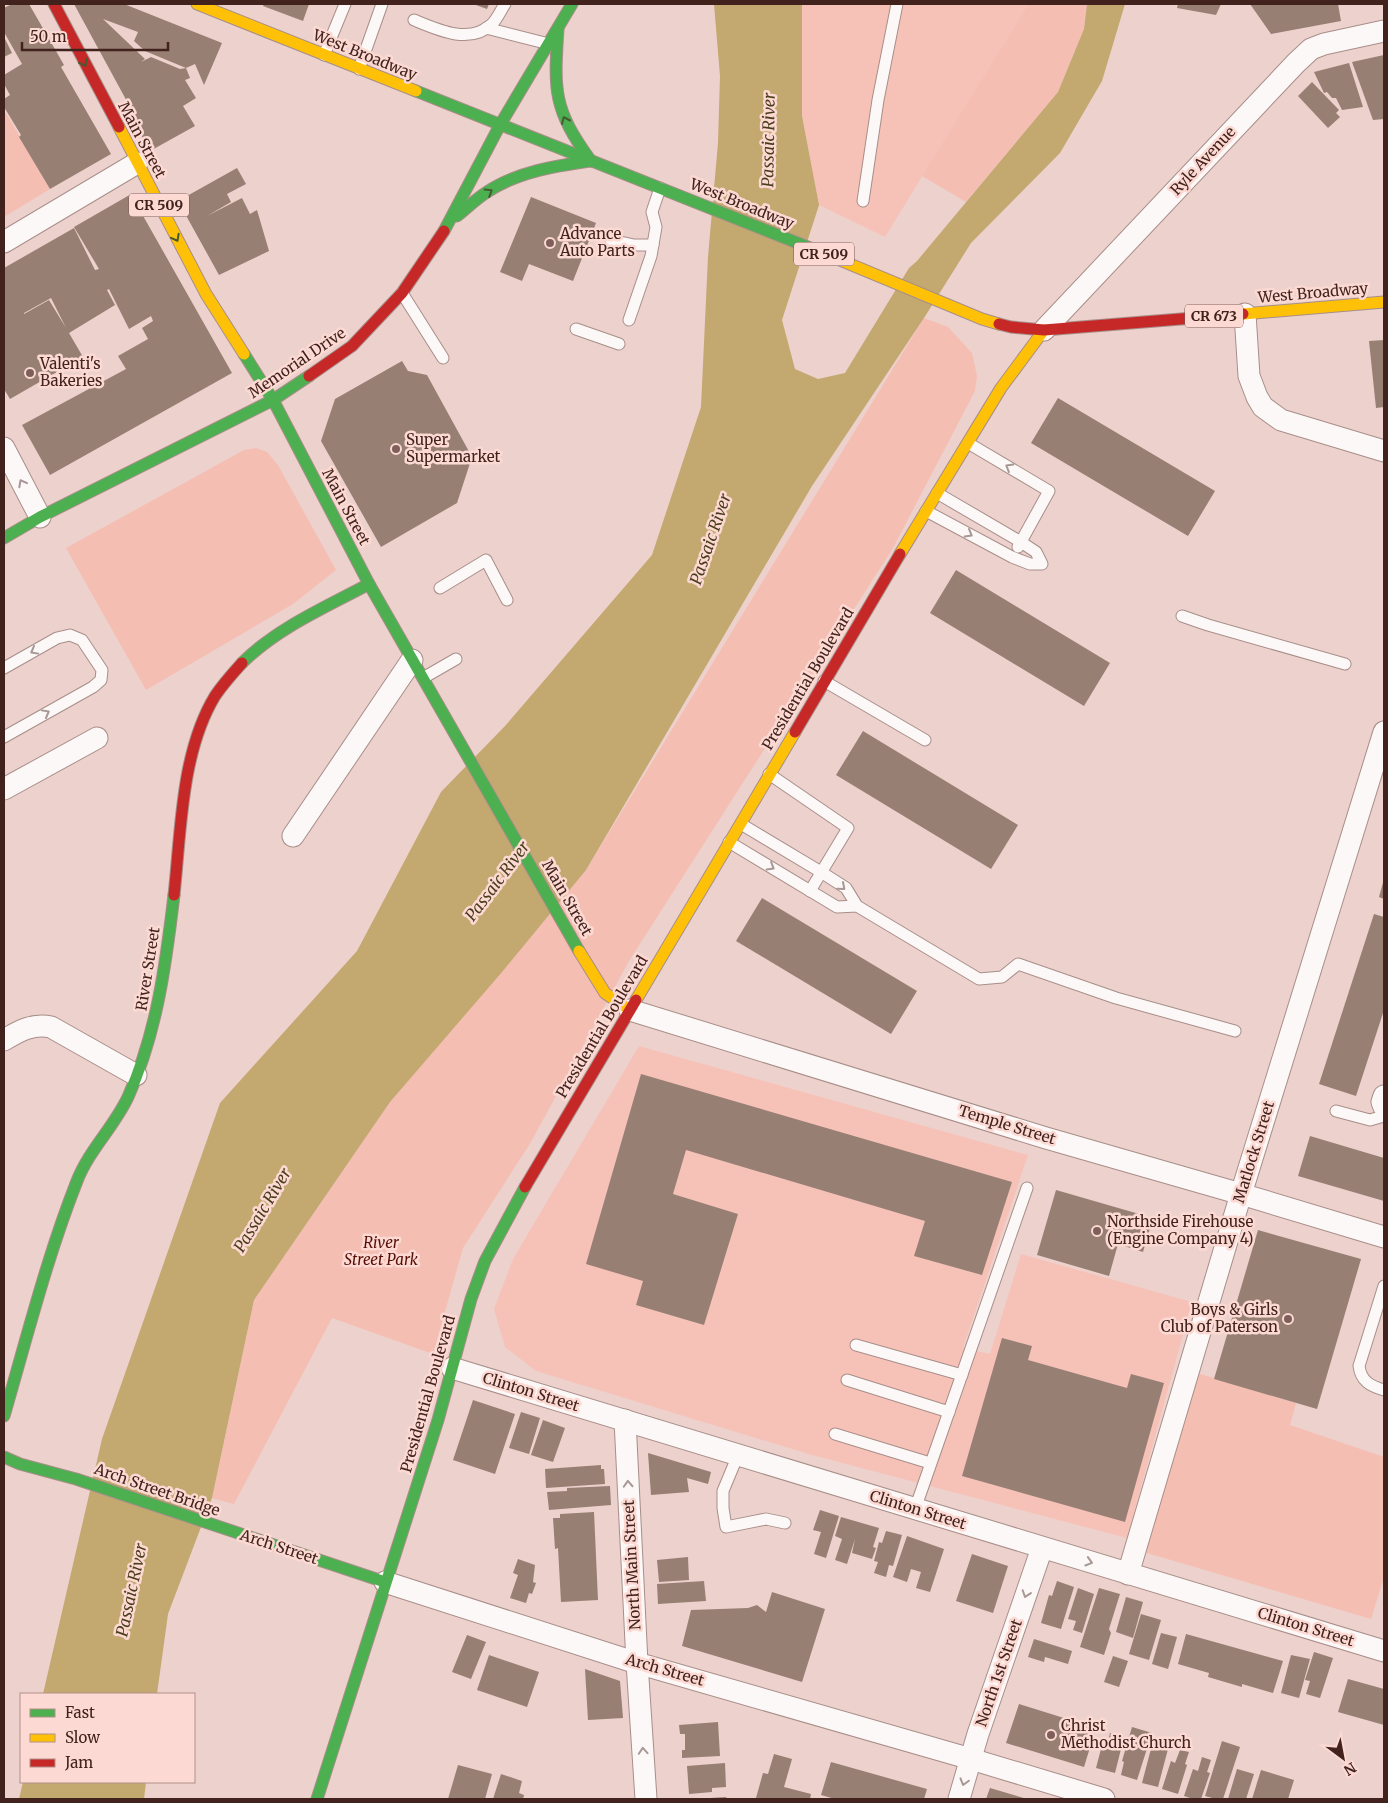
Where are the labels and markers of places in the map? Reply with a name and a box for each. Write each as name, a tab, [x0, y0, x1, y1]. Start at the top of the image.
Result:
place label: Advance Auto Parts	[559, 224, 635, 260]
marker: Advance Auto Parts	[544, 237, 556, 249]
place label: Valenti's Bakeries	[39, 354, 102, 390]
marker: Valenti's Bakeries	[24, 367, 36, 379]
place label: Super Supermarket	[406, 430, 500, 466]
marker: Super Supermarket	[390, 443, 402, 455]
place label: Northside Firehouse (Engine Company 4)	[1107, 1212, 1254, 1248]
marker: Northside Firehouse (Engine Company 4)	[1091, 1225, 1103, 1237]
place label: Boys & Girls Club of Paterson	[1161, 1300, 1278, 1336]
marker: Boys & Girls Club of Paterson	[1282, 1313, 1294, 1325]
place label: Christ Methodist Church	[1061, 1716, 1191, 1752]
marker: Christ Methodist Church	[1045, 1729, 1057, 1741]

